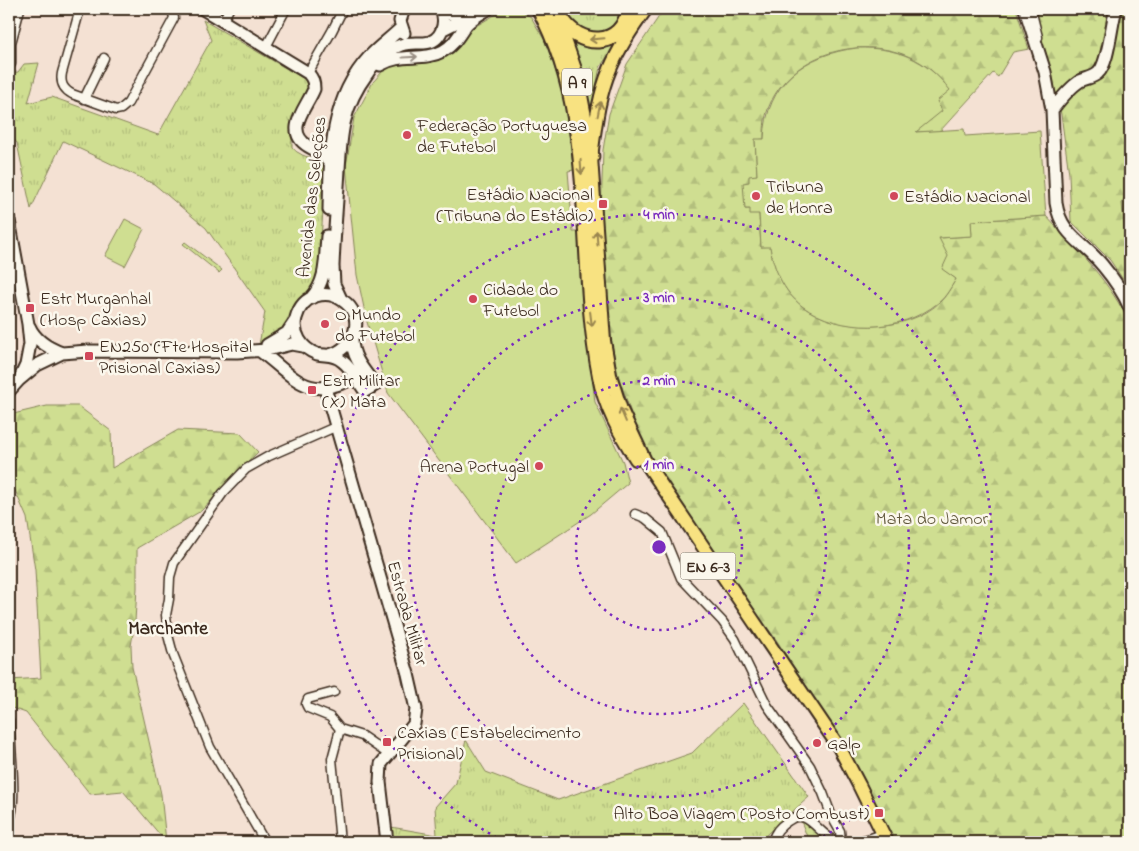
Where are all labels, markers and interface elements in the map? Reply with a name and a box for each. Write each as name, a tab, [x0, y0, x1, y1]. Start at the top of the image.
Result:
one-way arrow	[590, 34, 606, 44]
one-way arrow	[402, 52, 418, 62]
road number: A 9	[562, 68, 592, 95]
one-way arrow	[594, 101, 604, 117]
place label: Federação Portuguesa de Futebol	[416, 114, 587, 161]
street label: Avenida das Seleções	[292, 115, 334, 279]
marker: Federação Portuguesa de Futebol	[401, 129, 413, 141]
one-way arrow	[576, 159, 585, 175]
place label: Tribuna de Honra	[766, 175, 833, 222]
place label: Estádio Nacional (Tribuna do Estádio)	[436, 183, 593, 230]
place label: Estádio Nacional	[904, 185, 1031, 211]
marker: Tribuna de Honra	[750, 190, 762, 202]
marker: Estádio Nacional	[888, 190, 900, 202]
marker: Estádio Nacional (Tribuna do Estádio)	[597, 198, 609, 210]
text: 4 min	[642, 204, 675, 226]
one-way arrow	[592, 230, 601, 246]
place label: Cidade do Futebol	[482, 278, 558, 325]
place label: Estr Murganhal (Hosp Caxias)	[40, 287, 151, 334]
text: 3 min	[642, 287, 675, 309]
marker: Cidade do Futebol	[467, 293, 479, 305]
marker: Estr Murganhal (Hosp Caxias)	[24, 302, 36, 314]
place label: O Mundo do Futebol	[335, 303, 415, 350]
one-way arrow	[586, 311, 596, 327]
marker: O Mundo do Futebol	[319, 318, 331, 330]
place label: EN250 (Fte Hospital Prisional Caxias)	[99, 335, 252, 382]
marker: EN250 (Fte Hospital Prisional Caxias)	[83, 350, 95, 362]
place label: Estr Militar (X) Mata	[322, 369, 400, 416]
text: 2 min	[642, 370, 676, 392]
marker: Estr Militar (X) Mata	[306, 384, 318, 396]
one-way arrow	[617, 408, 627, 423]
text: 1 min	[644, 454, 675, 476]
place label: Arena Portugal	[420, 455, 529, 482]
marker: Arena Portugal	[533, 460, 545, 472]
park label: Mata do Jamor	[876, 507, 989, 533]
centre of rings	[650, 538, 668, 556]
road number: EN 6-3	[680, 552, 736, 580]
street label: Estrada Militar	[379, 558, 434, 669]
district label: Marchante	[128, 616, 208, 643]
place label: Caxias (Estabelecimento Prisional)	[397, 721, 581, 768]
place label: Galp	[827, 732, 861, 758]
marker: Caxias (Estabelecimento Prisional)	[381, 736, 393, 748]
marker: Galp	[811, 737, 823, 749]
place label: Alto Boa Viagem (Posto Combust)	[614, 802, 869, 829]
marker: Alto Boa Viagem (Posto Combust)	[873, 807, 885, 819]

